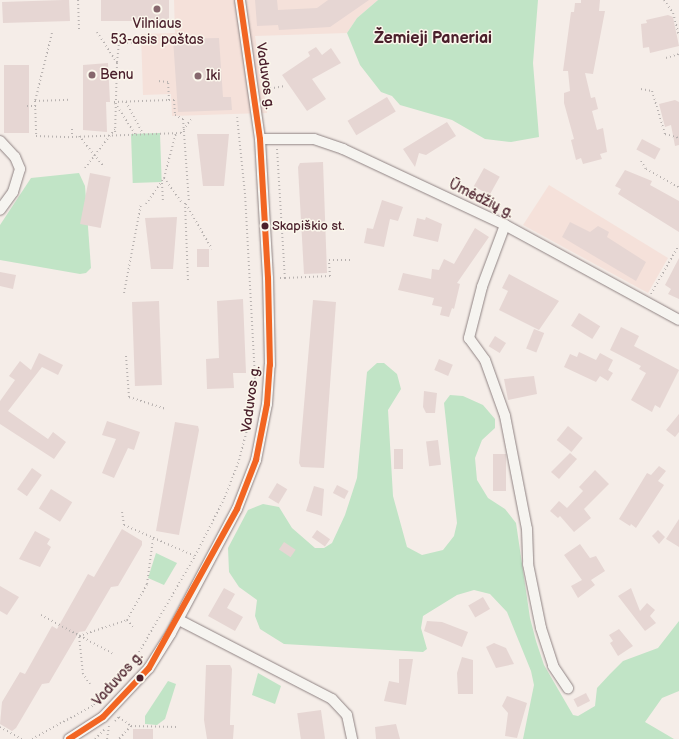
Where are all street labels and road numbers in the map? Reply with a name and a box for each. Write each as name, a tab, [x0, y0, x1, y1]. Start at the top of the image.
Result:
street label: Vaduvos g.	[252, 41, 278, 111]
street label: Ūmėdžių g.	[446, 176, 516, 222]
street label: Vaduvos g.	[238, 364, 264, 434]
street label: Vaduvos g.	[89, 648, 147, 710]

